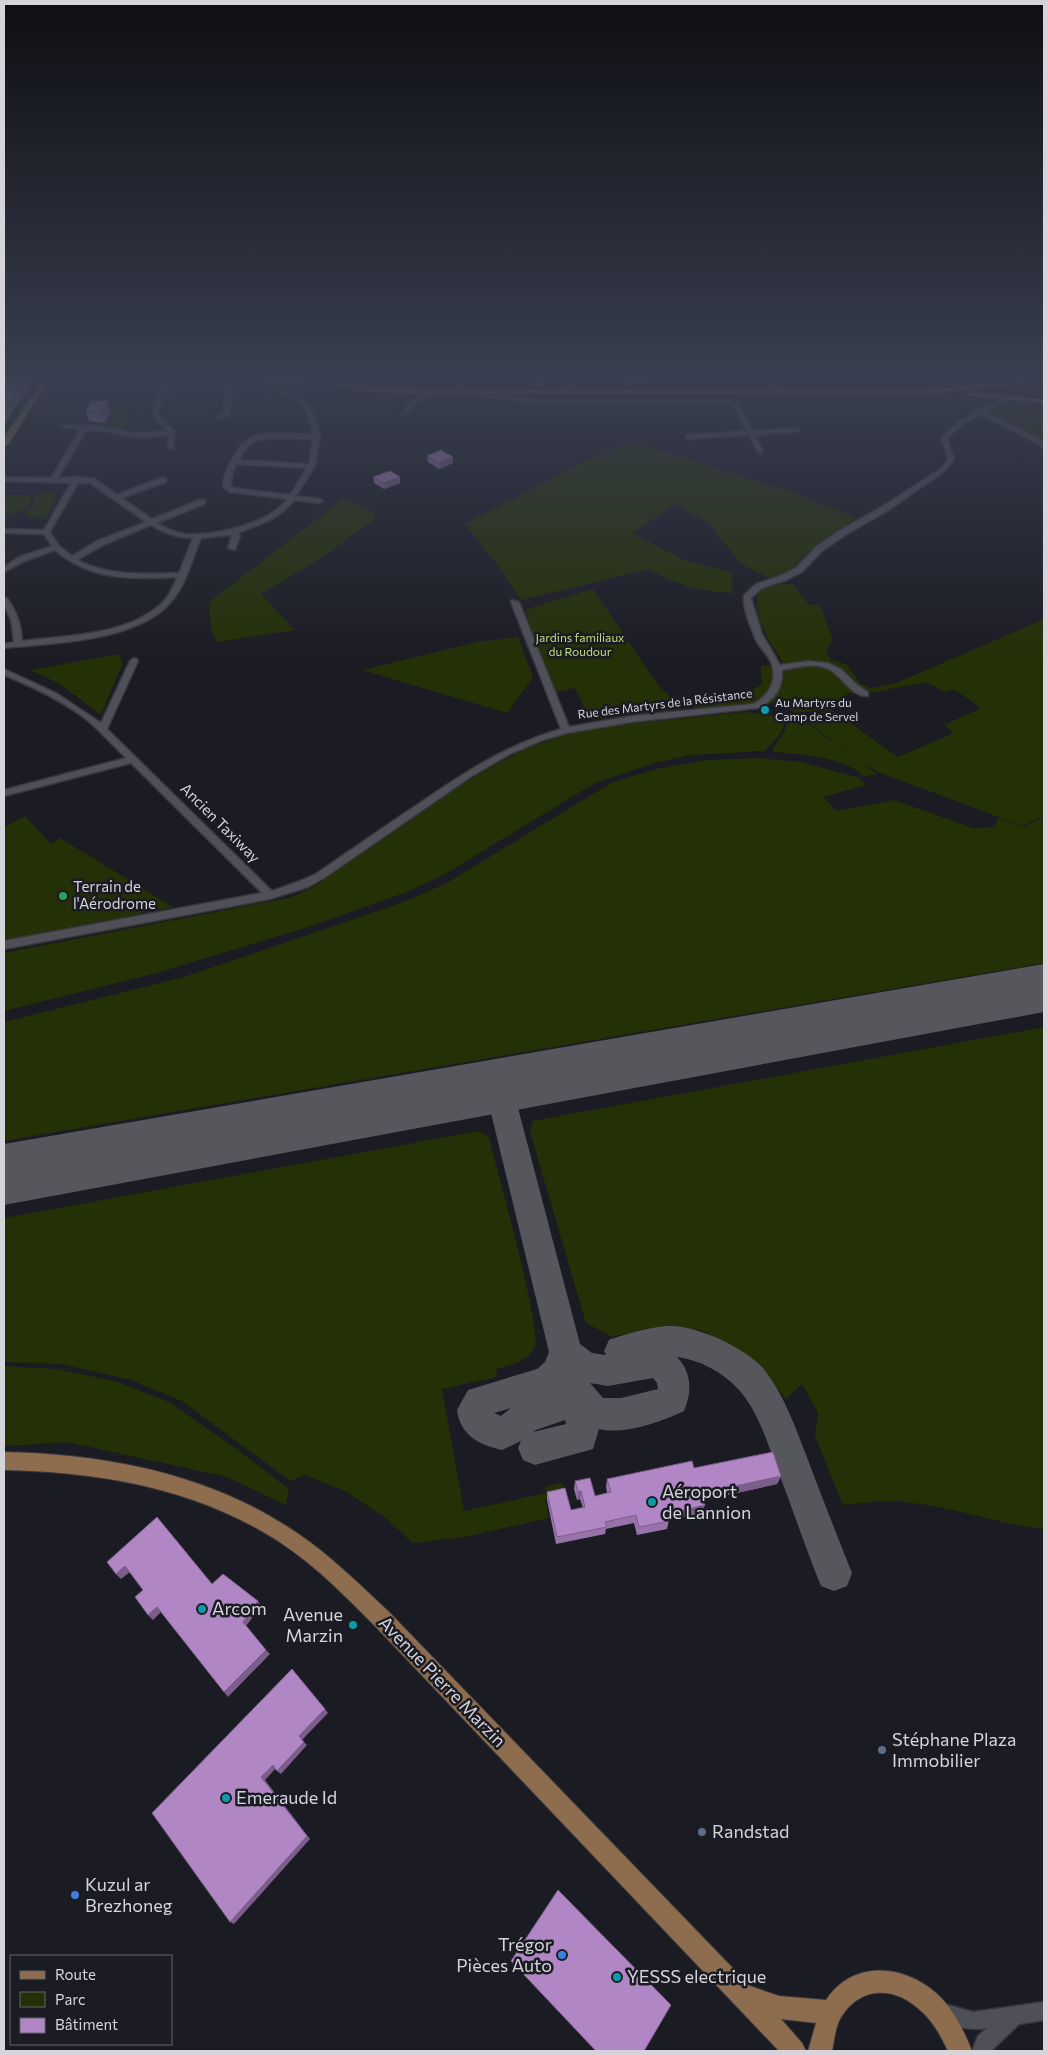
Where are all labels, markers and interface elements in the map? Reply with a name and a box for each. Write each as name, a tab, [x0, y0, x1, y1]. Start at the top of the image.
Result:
park label: Jardins familiaux du Roudour	[536, 630, 625, 658]
street label: Rue des Martyrs de la Résistance	[577, 685, 753, 721]
place label: Au Martyrs du Camp de Servel	[775, 695, 858, 723]
marker: Au Martyrs du Camp de Servel	[759, 704, 771, 716]
street label: Ancien Taxiway	[177, 779, 264, 866]
place label: Terrain de l'Aérodrome	[73, 877, 156, 912]
marker: Terrain de l'Aérodrome	[57, 890, 69, 902]
place label: Aéroport de Lannion	[662, 1480, 751, 1523]
marker: Aéroport de Lannion	[646, 1496, 658, 1508]
place label: Arcom	[212, 1597, 267, 1619]
marker: Arcom	[196, 1603, 208, 1615]
place label: Avenue Marzin	[283, 1603, 343, 1646]
street label: Avenue Pierre Marzin	[375, 1611, 511, 1751]
marker: Avenue Marzin	[347, 1619, 359, 1631]
place label: Stéphane Plaza Immobilier	[892, 1728, 1016, 1771]
marker: Stéphane Plaza Immobilier	[876, 1744, 888, 1756]
place label: Emeraude Id	[236, 1786, 337, 1808]
marker: Emeraude Id	[220, 1792, 232, 1804]
place label: Randstad	[712, 1820, 789, 1842]
marker: Randstad	[696, 1826, 708, 1838]
place label: Kuzul ar Brezhoneg	[85, 1873, 173, 1916]
marker: Kuzul ar Brezhoneg	[69, 1889, 81, 1901]
place label: Trégor Pièces Auto	[456, 1933, 552, 1976]
marker: Trégor Pièces Auto	[556, 1949, 568, 1961]
legend	[10, 1955, 172, 2045]
text: Route	[55, 1965, 96, 1983]
place label: YESSS electrique	[627, 1965, 766, 1987]
marker: YESSS electrique	[611, 1971, 623, 1983]
text: Parc	[55, 1990, 85, 2008]
text: Bâtiment	[55, 2015, 118, 2033]

